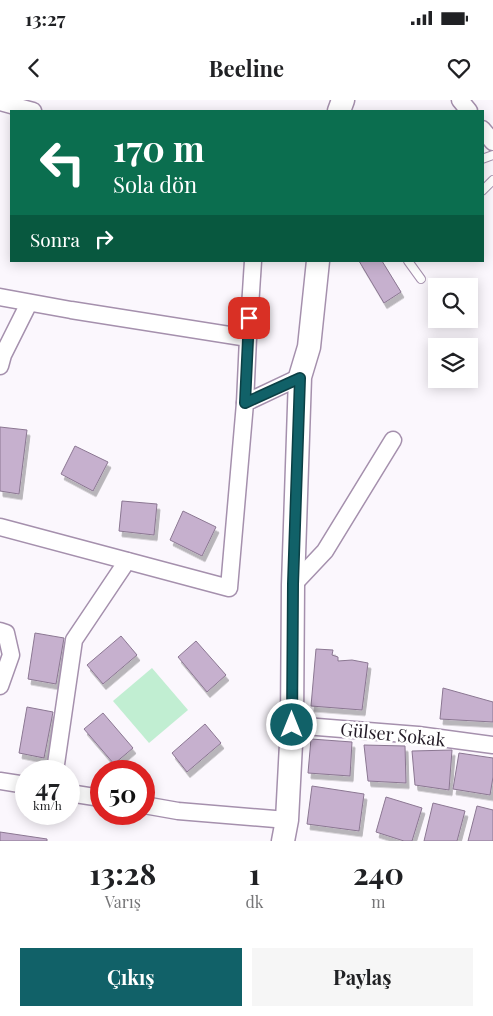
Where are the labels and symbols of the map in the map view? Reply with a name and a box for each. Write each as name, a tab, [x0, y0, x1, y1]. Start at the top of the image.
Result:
pin	[228, 297, 270, 339]
position arrow	[265, 698, 317, 750]
street label: Gülser Sokak	[339, 717, 447, 751]
speed limit sign: 50	[90, 760, 155, 825]

